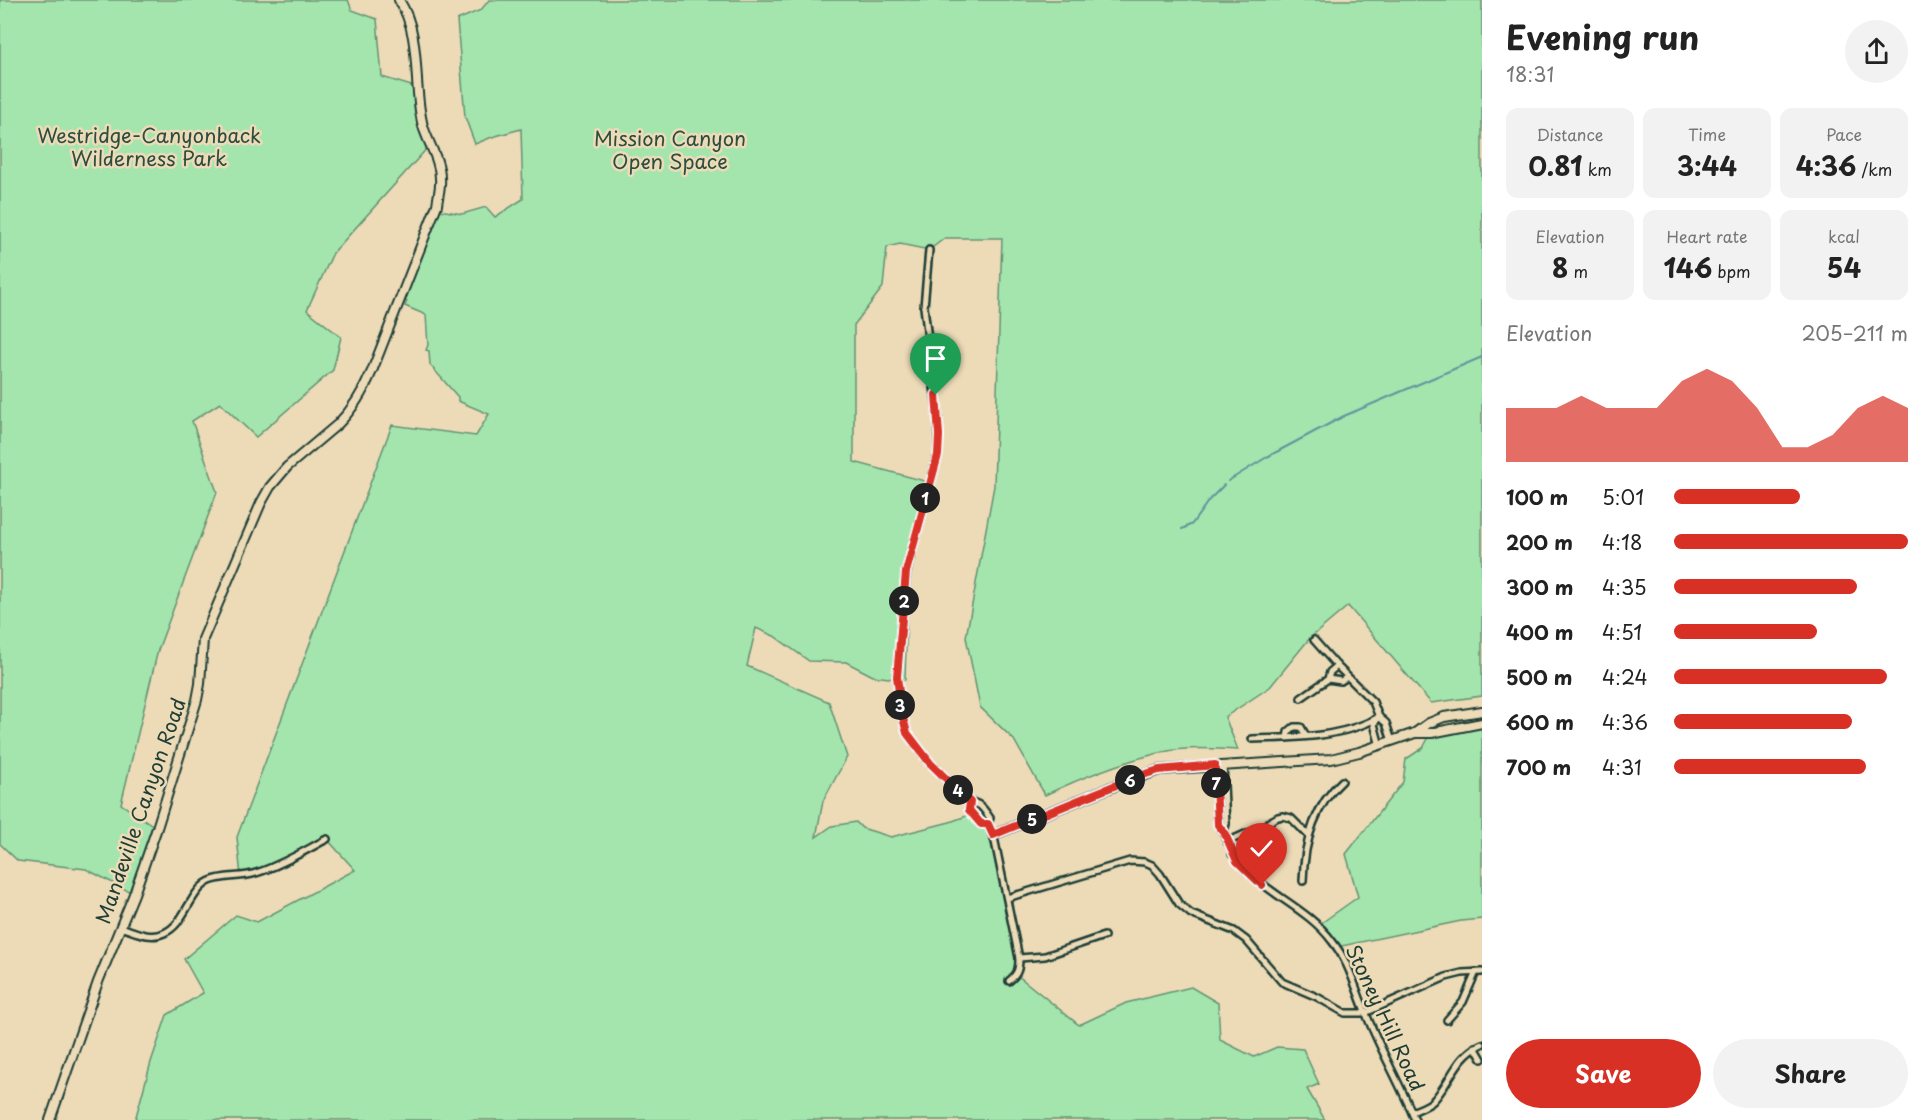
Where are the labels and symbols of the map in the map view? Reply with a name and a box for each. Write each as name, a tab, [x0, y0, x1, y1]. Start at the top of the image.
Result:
park label: Westridge-Canyonback Wilderness Park	[37, 120, 261, 173]
park label: Mission Canyon Open Space	[594, 123, 746, 176]
pin	[910, 333, 961, 395]
pin: 1	[910, 483, 940, 513]
pin: 2	[889, 586, 919, 616]
pin: 3	[885, 690, 915, 720]
street label: Mandeville Canyon Road	[87, 694, 193, 928]
pin: 6	[1115, 765, 1145, 795]
pin: 7	[1201, 768, 1231, 798]
pin: 4	[943, 775, 973, 805]
pin: 5	[1017, 804, 1047, 834]
pin	[1236, 823, 1287, 885]
street label: Stoney Hill Road	[1339, 939, 1433, 1096]

